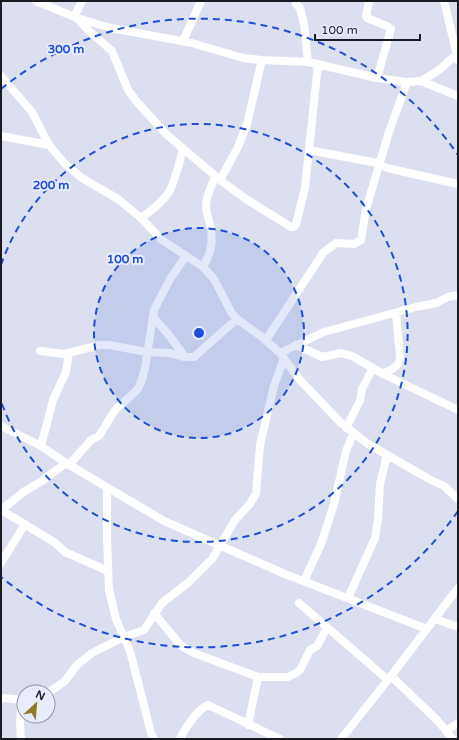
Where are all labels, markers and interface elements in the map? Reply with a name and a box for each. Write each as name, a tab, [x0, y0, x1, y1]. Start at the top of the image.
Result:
scale bar	[315, 16, 420, 42]
text: 100 m	[321, 23, 358, 37]
text: 300 m	[48, 42, 84, 56]
text: 200 m	[33, 178, 69, 192]
text: 100 m	[107, 252, 143, 266]
centre of rings	[192, 326, 206, 340]
north arrow	[16, 684, 56, 724]
text: N	[33, 688, 47, 703]

